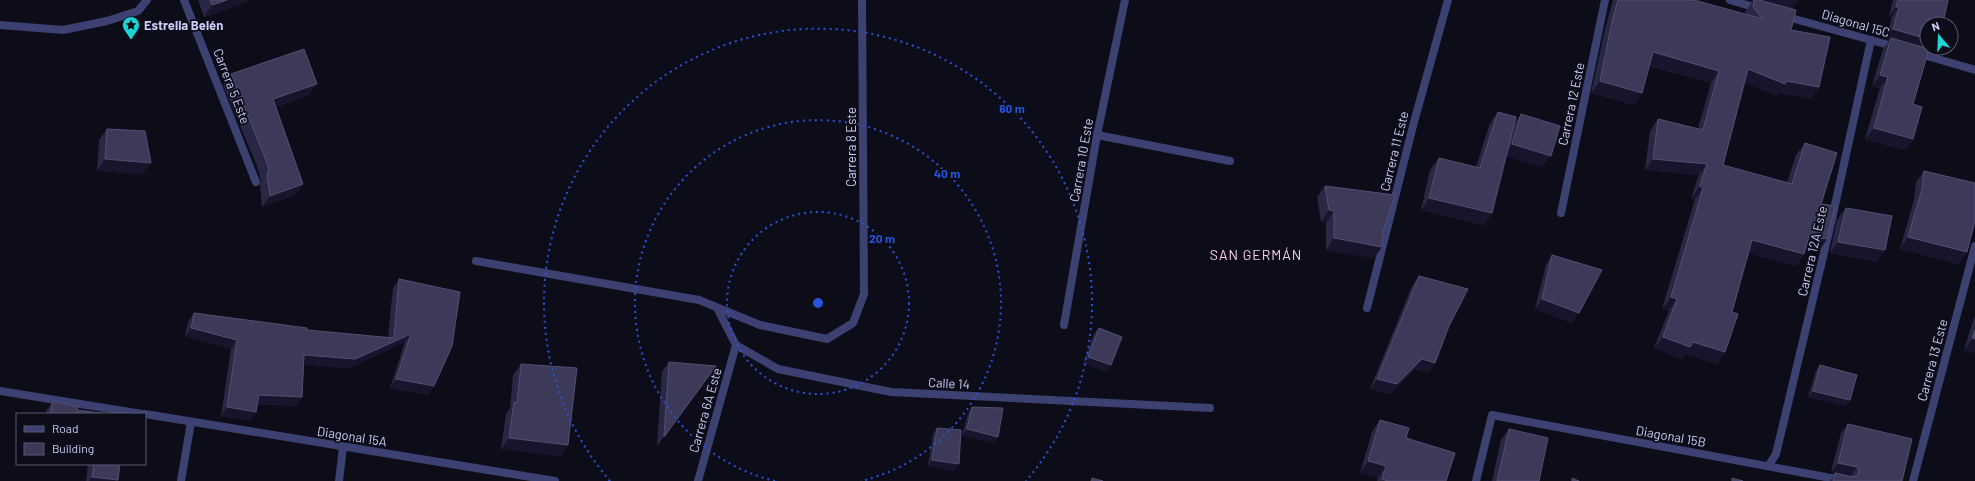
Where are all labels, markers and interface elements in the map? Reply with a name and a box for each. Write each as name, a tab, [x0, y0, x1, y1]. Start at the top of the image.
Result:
street label: Diagonal 15C	[1820, 6, 1892, 40]
place icon: Estrella Belén	[121, 15, 141, 40]
north arrow	[1919, 16, 1959, 56]
place label: Estrella Belén	[144, 17, 223, 33]
text: N	[1930, 19, 1941, 33]
street label: Carrera 5 Este	[210, 46, 254, 126]
street label: Carrera 12 Este	[1554, 61, 1588, 147]
text: 60 m	[999, 101, 1025, 115]
street label: Carrera 8 Este	[843, 107, 859, 187]
street label: Carrera 11 Este	[1376, 109, 1412, 193]
street label: Carrera 10 Este	[1066, 117, 1096, 203]
text: 40 m	[934, 166, 960, 180]
street label: Carrera 12A Este	[1794, 204, 1830, 298]
text: 20 m	[869, 231, 895, 245]
district label: SAN GERMÁN	[1210, 246, 1302, 263]
centre of rings	[811, 296, 825, 310]
street label: Carrera 13 Este	[1913, 317, 1951, 403]
street label: Carrera 6A Este	[685, 366, 725, 454]
street label: Calle 14	[928, 374, 970, 392]
legend	[16, 413, 146, 465]
text: Road	[52, 421, 79, 435]
street label: Diagonal 15B	[1635, 422, 1707, 450]
street label: Diagonal 15A	[316, 423, 388, 449]
text: Building	[52, 441, 94, 455]

